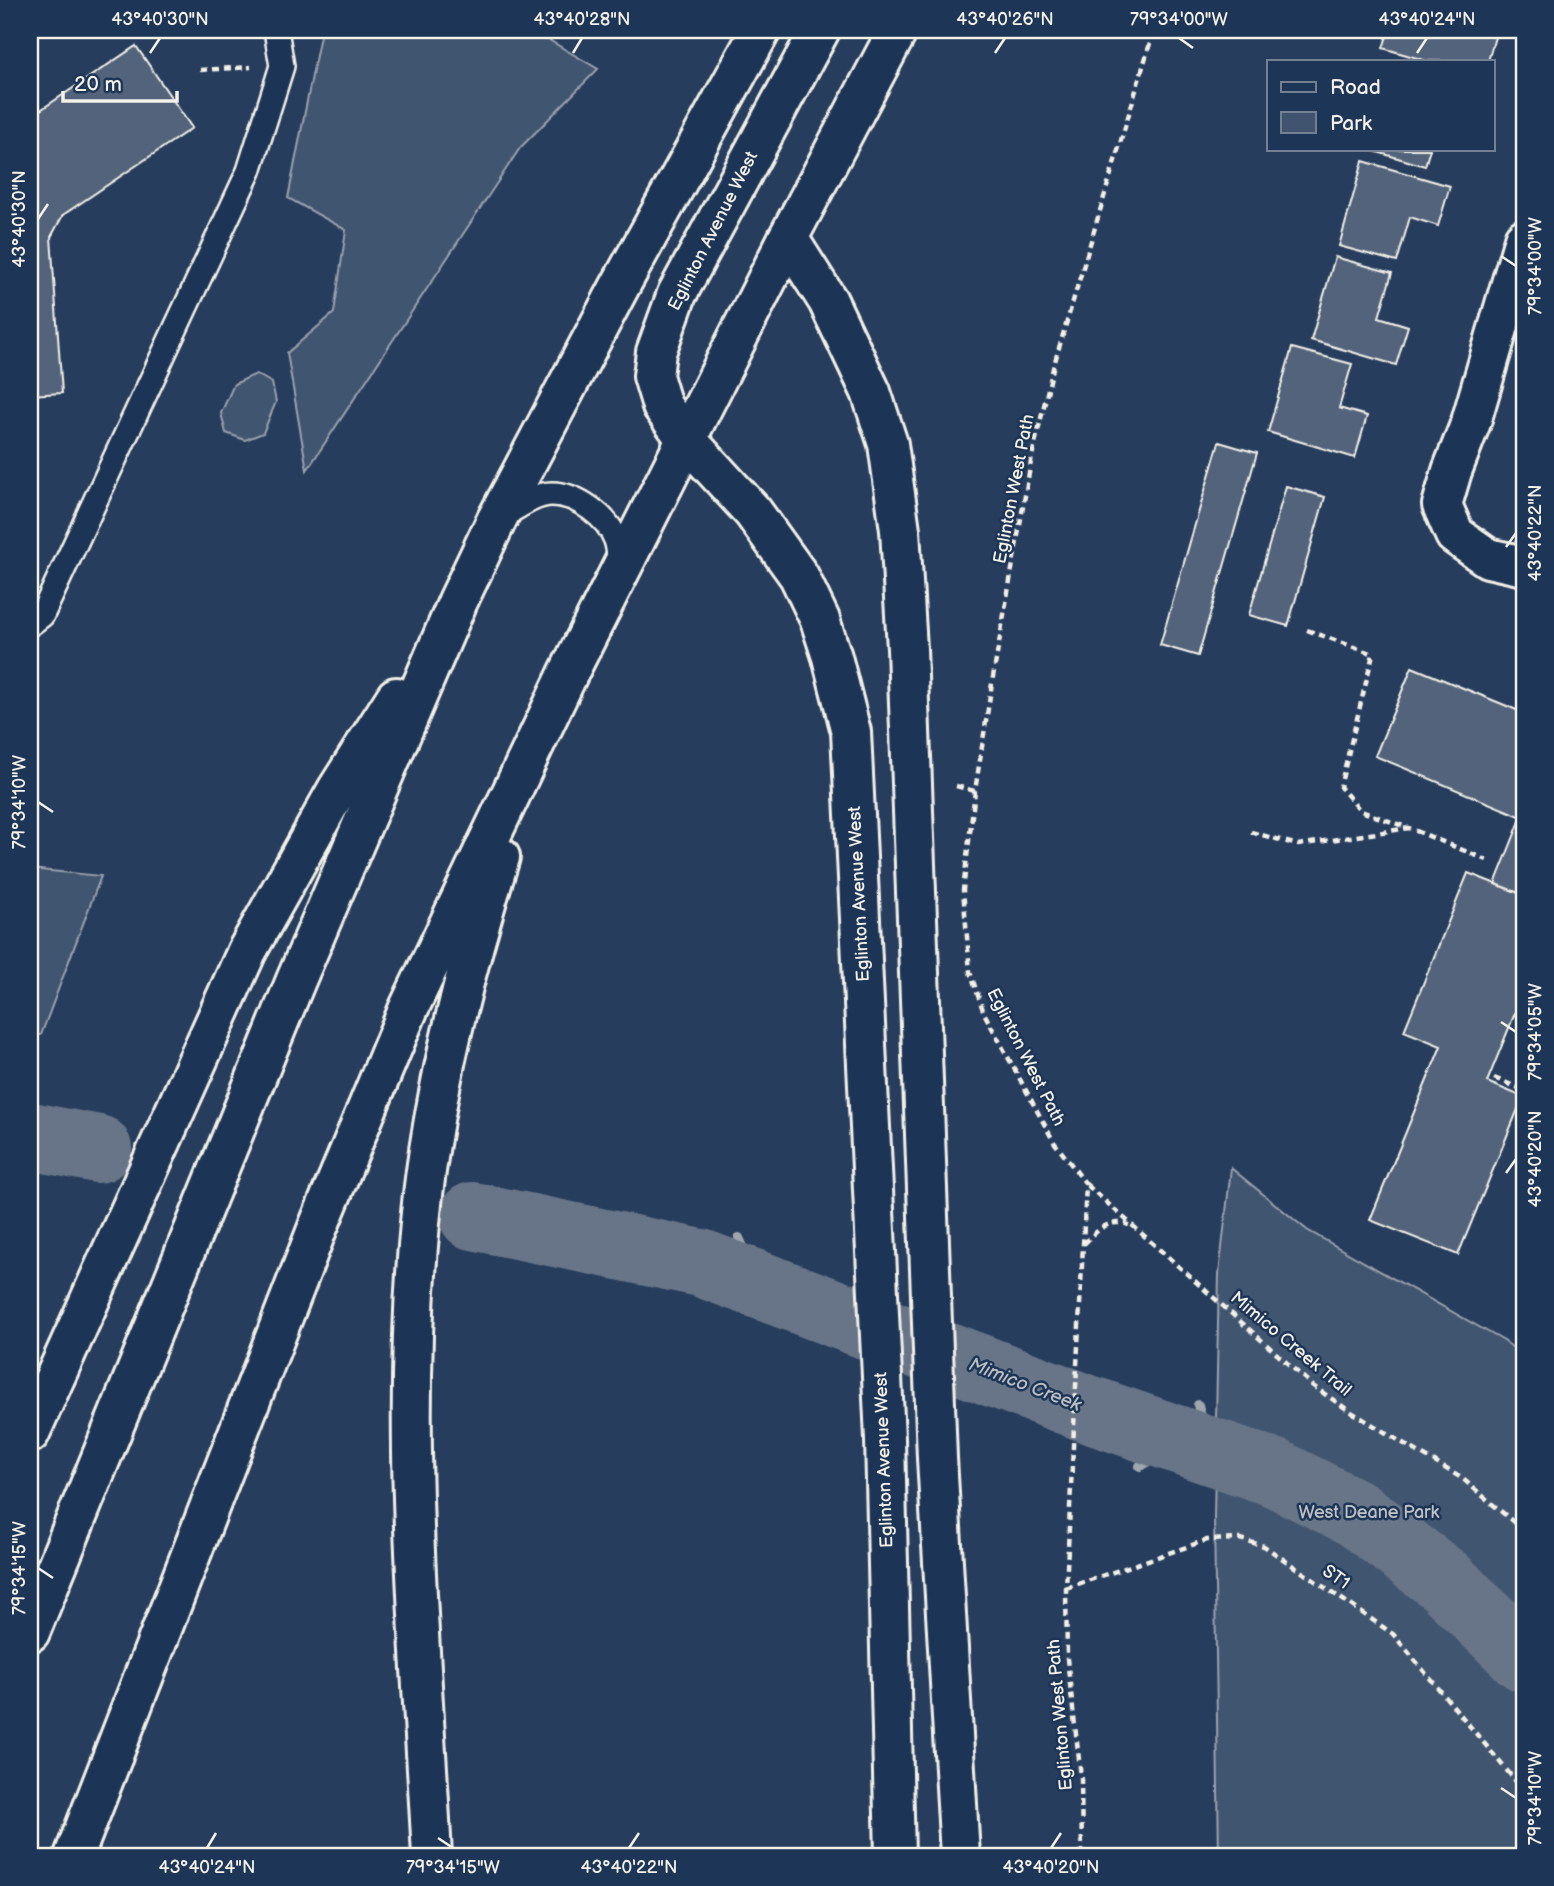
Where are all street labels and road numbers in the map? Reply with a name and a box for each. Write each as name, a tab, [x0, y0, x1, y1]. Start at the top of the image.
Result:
street label: Eglinton Avenue West	[664, 147, 762, 314]
street label: Eglinton West Path	[989, 412, 1039, 565]
street label: Eglinton Avenue West	[844, 805, 874, 982]
street label: Eglinton West Path	[982, 985, 1070, 1129]
street label: Mimico Creek Trail	[1226, 1287, 1356, 1401]
street label: Eglinton Avenue West	[870, 1371, 898, 1548]
street label: ST1	[1318, 1560, 1354, 1594]
street label: Eglinton West Path	[1043, 1638, 1077, 1792]

